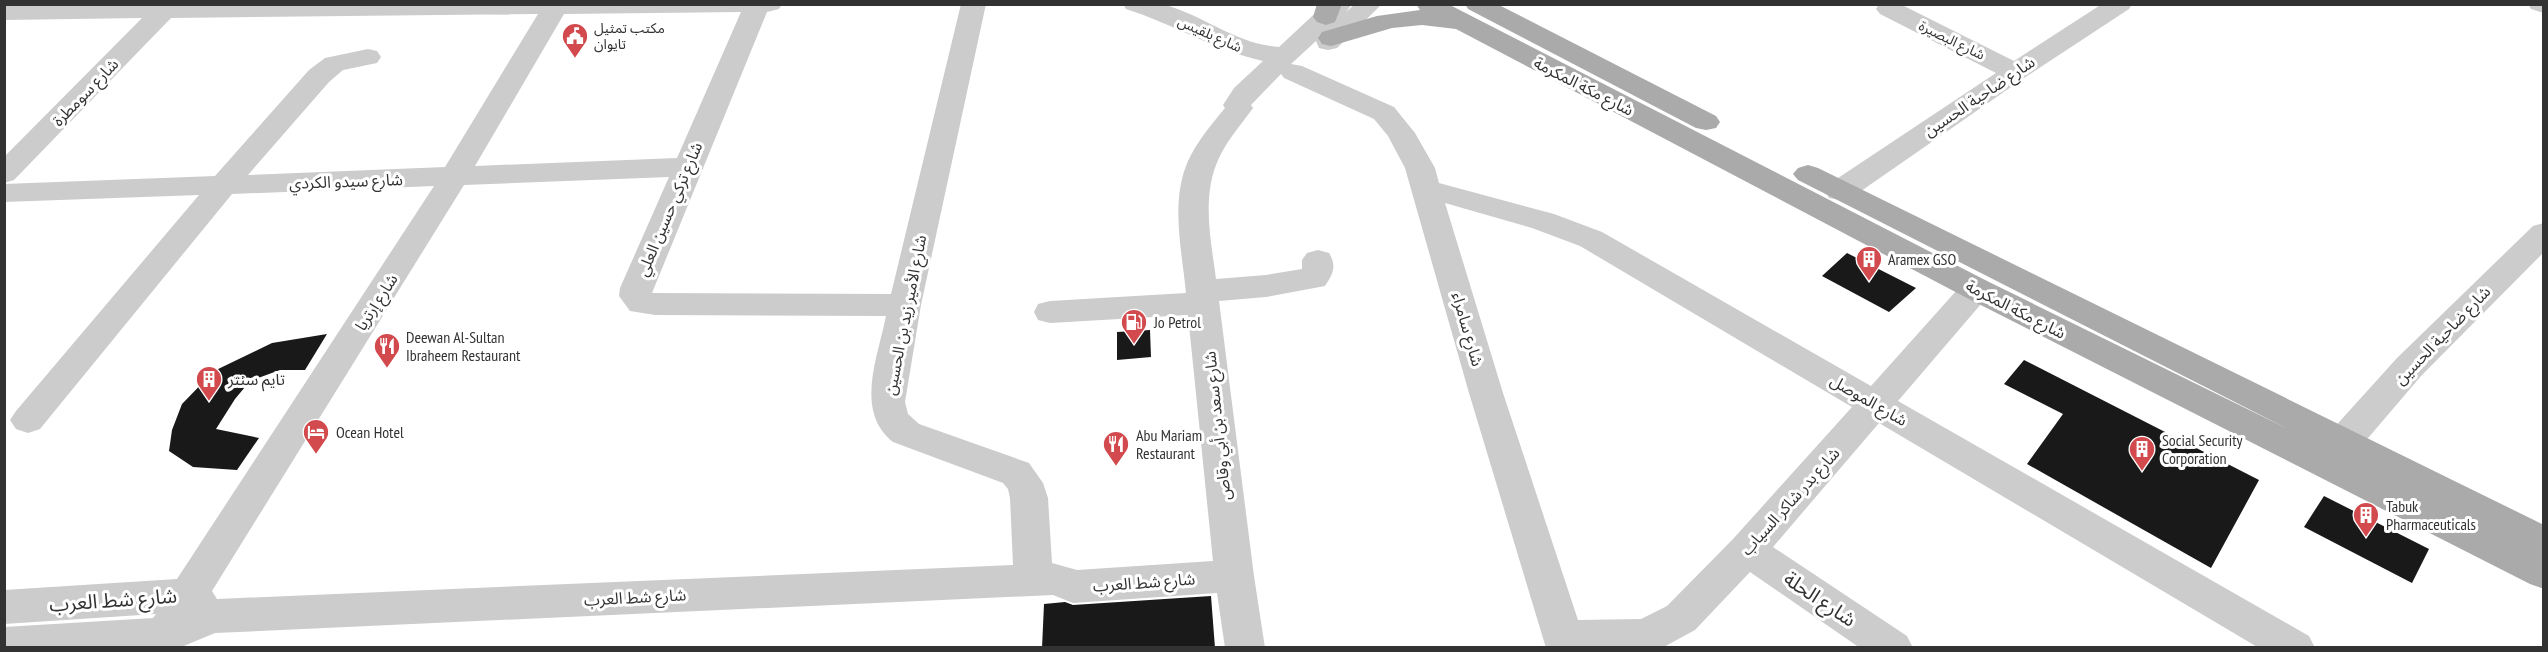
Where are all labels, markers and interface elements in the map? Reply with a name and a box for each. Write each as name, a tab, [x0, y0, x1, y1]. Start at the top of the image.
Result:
street label: شارع بلقيس	[1174, 12, 1245, 58]
street label: شارع البصيرة	[1915, 16, 1988, 65]
place label: مكتب تمثيل تايوان	[594, 19, 665, 53]
public building icon: مكتب تمثيل تايوان	[560, 21, 590, 59]
street label: شارع ضاحية الحسين	[1920, 51, 2040, 143]
street label: شارع مكة المكرمة	[1529, 52, 1637, 122]
street label: شارع سومطرة	[48, 54, 124, 132]
street label: شارع تركي حسين العلي	[632, 139, 709, 280]
street label: شارع سيدو الكردي	[289, 169, 403, 196]
street label: شارع الأمير زيد بن الحسين	[880, 233, 933, 397]
building icon: Aramex GSO	[1854, 244, 1884, 282]
place label: Aramex GSO	[1888, 249, 1956, 269]
street label: شارع إرتريا	[350, 270, 404, 336]
street label: شارع مكة المكرمة	[1961, 275, 2069, 345]
street label: شارع ضاحية الحسين	[2390, 281, 2496, 391]
street label: شارع سامراء	[1445, 289, 1488, 369]
fuel station icon: Jo Petrol	[1119, 307, 1149, 345]
place label: Jo Petrol	[1153, 312, 1201, 332]
place label: Deewan Al-Sultan Ibraheem Restaurant	[406, 327, 521, 365]
restaurant icon: Deewan Al-Sultan Ibraheem Restaurant	[372, 331, 402, 369]
street label: شارع سعد بن أبي وقاص	[1199, 350, 1238, 502]
building icon: تايم سنتر	[194, 364, 224, 402]
place label: تايم سنتر	[227, 369, 285, 392]
street label: شارع الموصل	[1825, 370, 1911, 433]
hotel icon: Ocean Hotel	[301, 417, 331, 455]
place label: Ocean Hotel	[336, 422, 404, 442]
place label: Abu Mariam Restaurant	[1136, 425, 1202, 463]
restaurant icon: Abu Mariam Restaurant	[1101, 429, 1131, 467]
place label: Social Security Corporation	[2162, 430, 2243, 468]
building icon: Social Security Corporation	[2127, 434, 2157, 472]
street label: شارع بدر شاكر السياب	[1736, 443, 1846, 561]
place label: Tabuk Pharmaceuticals	[2386, 496, 2476, 534]
building icon: Tabuk Pharmaceuticals	[2351, 500, 2381, 538]
street label: شارع الحلة	[1778, 565, 1861, 634]
street label: شارع شط العرب	[1092, 568, 1196, 599]
street label: شارع شط العرب	[48, 583, 178, 619]
street label: شارع شط العرب	[583, 584, 687, 613]

